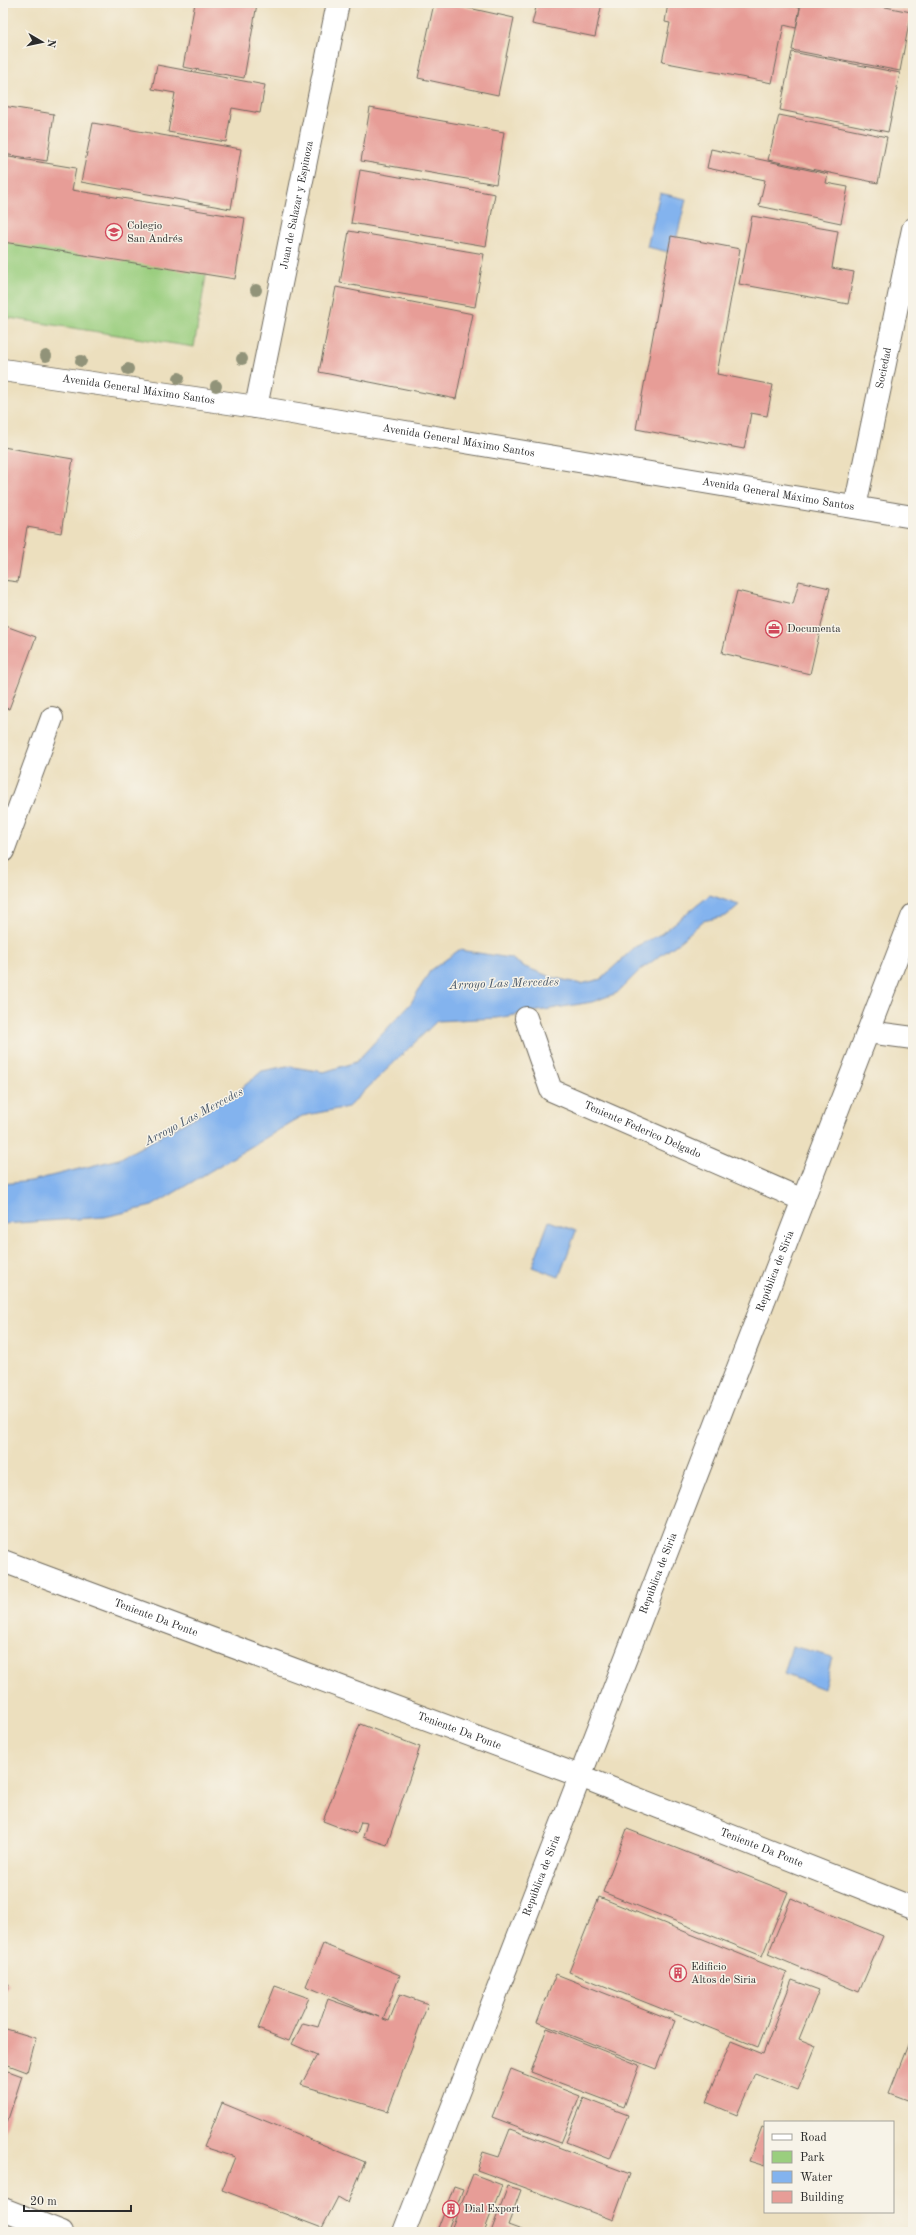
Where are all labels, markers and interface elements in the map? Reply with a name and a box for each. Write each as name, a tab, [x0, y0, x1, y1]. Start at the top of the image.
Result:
north arrow	[22, 22, 62, 62]
text: N	[44, 38, 56, 49]
street label: Juan de Salazar y Espinoza	[279, 140, 315, 270]
place label: Colegio San Andrés	[127, 221, 183, 245]
school or university icon: Colegio San Andrés	[104, 222, 124, 242]
street label: Sociedad	[874, 346, 894, 390]
street label: Avenida General Máximo Santos	[61, 373, 216, 406]
street label: Avenida General Máximo Santos	[381, 423, 536, 459]
street label: Avenida General Máximo Santos	[701, 476, 855, 513]
office icon: Documenta	[764, 619, 784, 639]
place label: Documenta	[787, 624, 841, 635]
water label: Arroyo Las Mercedes	[448, 976, 559, 992]
water label: Arroyo Las Mercedes	[142, 1086, 245, 1149]
street label: Teniente Federico Delgado	[582, 1100, 703, 1160]
street label: República de Siria	[755, 1229, 796, 1313]
street label: República de Siria	[638, 1531, 679, 1616]
street label: Teniente Da Ponte	[112, 1597, 199, 1639]
street label: Teniente Da Ponte	[416, 1710, 503, 1752]
street label: Teniente Da Ponte	[718, 1827, 805, 1869]
street label: República de Siria	[521, 1833, 563, 1918]
place label: Edificio Altos de Siria	[691, 1962, 757, 1986]
building icon: Edificio Altos de Siria	[668, 1963, 688, 1983]
legend	[764, 2121, 894, 2213]
text: Road	[800, 2132, 827, 2144]
text: Park	[800, 2152, 825, 2164]
text: Water	[800, 2172, 833, 2184]
scale bar	[24, 2187, 131, 2213]
text: Building	[800, 2192, 844, 2204]
text: 20 m	[30, 2196, 57, 2208]
building icon: Dial Export	[441, 2199, 461, 2219]
place label: Dial Export	[464, 2204, 520, 2215]

